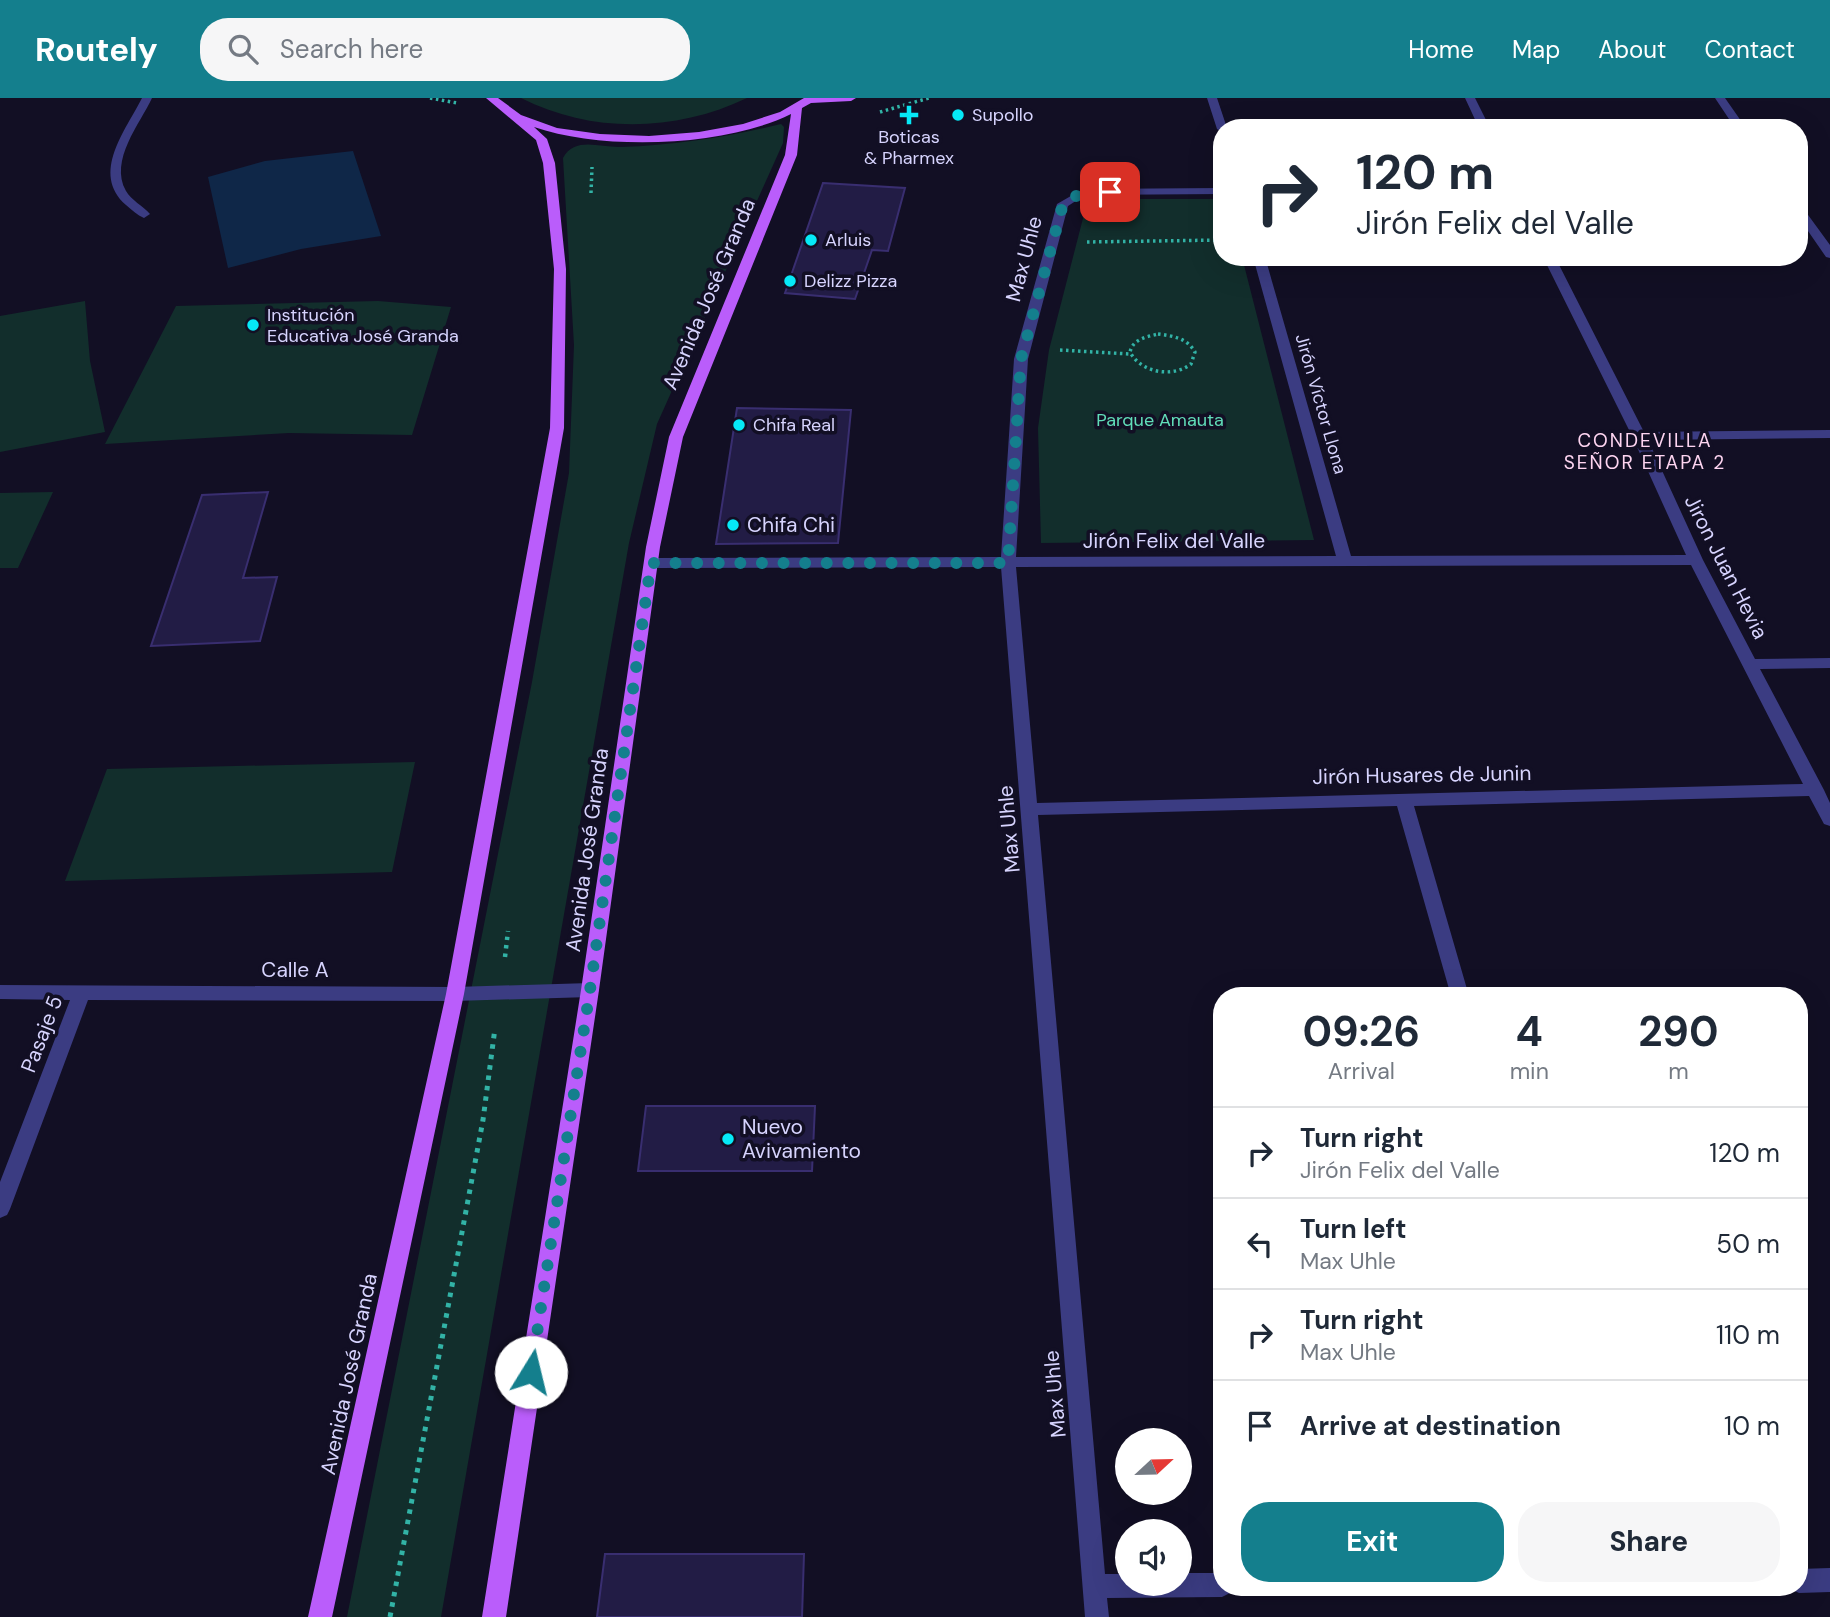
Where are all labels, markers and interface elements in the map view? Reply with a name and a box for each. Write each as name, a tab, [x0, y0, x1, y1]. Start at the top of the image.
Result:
search box	[200, 18, 690, 81]
text: Routely	[35, 28, 158, 71]
icon: search	[224, 30, 262, 68]
text: Search here	[280, 32, 423, 66]
text: Home	[1408, 34, 1474, 65]
text: Map	[1512, 34, 1560, 65]
text: About	[1598, 34, 1667, 65]
text: Contact	[1705, 34, 1795, 65]
place label: Supollo	[972, 103, 1033, 127]
marker: Boticas & Pharmex	[901, 107, 917, 123]
marker: Supollo	[950, 107, 966, 123]
place label: Boticas & Pharmex	[864, 125, 954, 170]
text: 120 m	[1356, 140, 1494, 204]
icon: right	[1241, 147, 1332, 238]
pin	[1080, 162, 1140, 222]
icon: arrive	[1091, 173, 1129, 211]
street label: Avenida José Granda	[656, 194, 762, 394]
text: Jirón Felix del Valle	[1356, 202, 1634, 244]
street label: Max Uhle	[999, 213, 1049, 305]
place label: Arluis	[825, 228, 871, 252]
marker: Arluis	[803, 232, 819, 248]
place label: Delizz Pizza	[804, 269, 897, 293]
marker: Delizz Pizza	[782, 273, 798, 289]
place label: Institución Educativa José Granda	[267, 303, 459, 348]
marker: Institución Educativa José Granda	[245, 317, 261, 333]
street label: Jirón Víctor Llona	[1290, 331, 1352, 477]
park label: Parque Amauta	[1096, 408, 1224, 432]
place label: Chifa Real	[753, 413, 835, 437]
marker: Chifa Real	[731, 417, 747, 433]
district label: CONDEVILLA SEÑOR ETAPA 2	[1564, 428, 1726, 475]
street label: Jiron Juan Hevia	[1678, 490, 1774, 644]
place label: Chifa Chi	[747, 511, 835, 539]
marker: Chifa Chi	[725, 517, 741, 533]
street label: Jirón Felix del Valle	[1083, 527, 1265, 555]
street label: Avenida José Granda	[559, 746, 615, 954]
street label: Jirón Husares de Junin	[1312, 759, 1532, 791]
street label: Max Uhle	[991, 784, 1027, 874]
street label: Calle A	[261, 956, 329, 984]
street label: Pasaje 5	[15, 991, 69, 1077]
text: 09:26	[1302, 1004, 1420, 1059]
text: 4	[1516, 1004, 1543, 1059]
text: 290	[1638, 1004, 1719, 1059]
text: Arrival	[1328, 1056, 1395, 1086]
text: min	[1510, 1056, 1549, 1086]
text: m	[1668, 1056, 1689, 1086]
place label: Nuevo Avivamiento	[742, 1113, 861, 1165]
text: Turn right	[1300, 1121, 1424, 1155]
marker: Nuevo Avivamiento	[720, 1131, 736, 1147]
icon: right	[1241, 1134, 1279, 1172]
text: 120 m	[1709, 1136, 1780, 1170]
text: Jirón Felix del Valle	[1300, 1155, 1500, 1185]
text: Turn left	[1300, 1212, 1407, 1246]
icon: left	[1241, 1225, 1279, 1263]
text: 50 m	[1716, 1227, 1780, 1261]
text: Max Uhle	[1300, 1246, 1396, 1276]
street label: Avenida José Granda	[314, 1271, 384, 1477]
text: Turn right	[1300, 1303, 1424, 1337]
icon: right	[1241, 1316, 1279, 1354]
text: 110 m	[1716, 1318, 1780, 1352]
position arrow	[494, 1335, 568, 1409]
text: Max Uhle	[1300, 1337, 1396, 1367]
street label: Max Uhle	[1037, 1349, 1073, 1439]
icon: arrive	[1241, 1407, 1279, 1445]
text: Arrive at destination	[1300, 1409, 1561, 1443]
text: 10 m	[1724, 1409, 1780, 1443]
north arrow	[1115, 1428, 1192, 1505]
map controls	[1115, 1428, 1192, 1596]
button: Exit	[1241, 1502, 1504, 1582]
button: Share	[1518, 1502, 1780, 1582]
button: sound	[1115, 1519, 1192, 1596]

